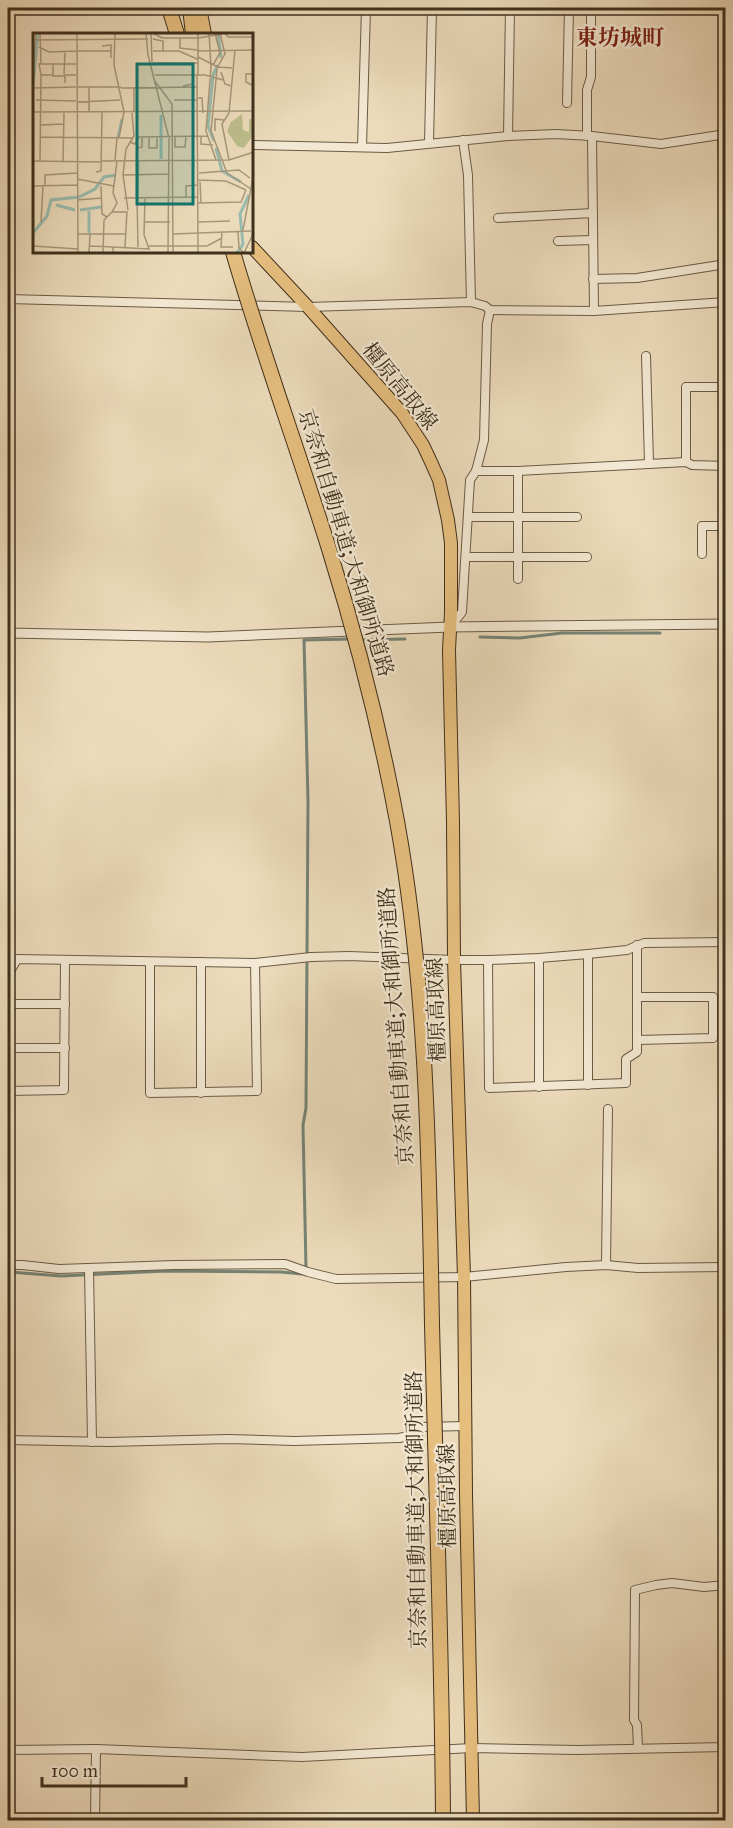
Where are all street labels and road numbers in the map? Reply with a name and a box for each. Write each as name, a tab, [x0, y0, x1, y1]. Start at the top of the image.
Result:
street label: 橿原高取線	[357, 337, 443, 435]
street label: 京奈和自動車道;大和御所道路	[293, 406, 399, 680]
street label: 京奈和自動車道;大和御所道路	[373, 886, 419, 1166]
street label: 橿原高取線	[421, 957, 451, 1063]
street label: 京奈和自動車道;大和御所道路	[401, 1370, 431, 1650]
street label: 橿原高取線	[433, 1443, 461, 1549]

